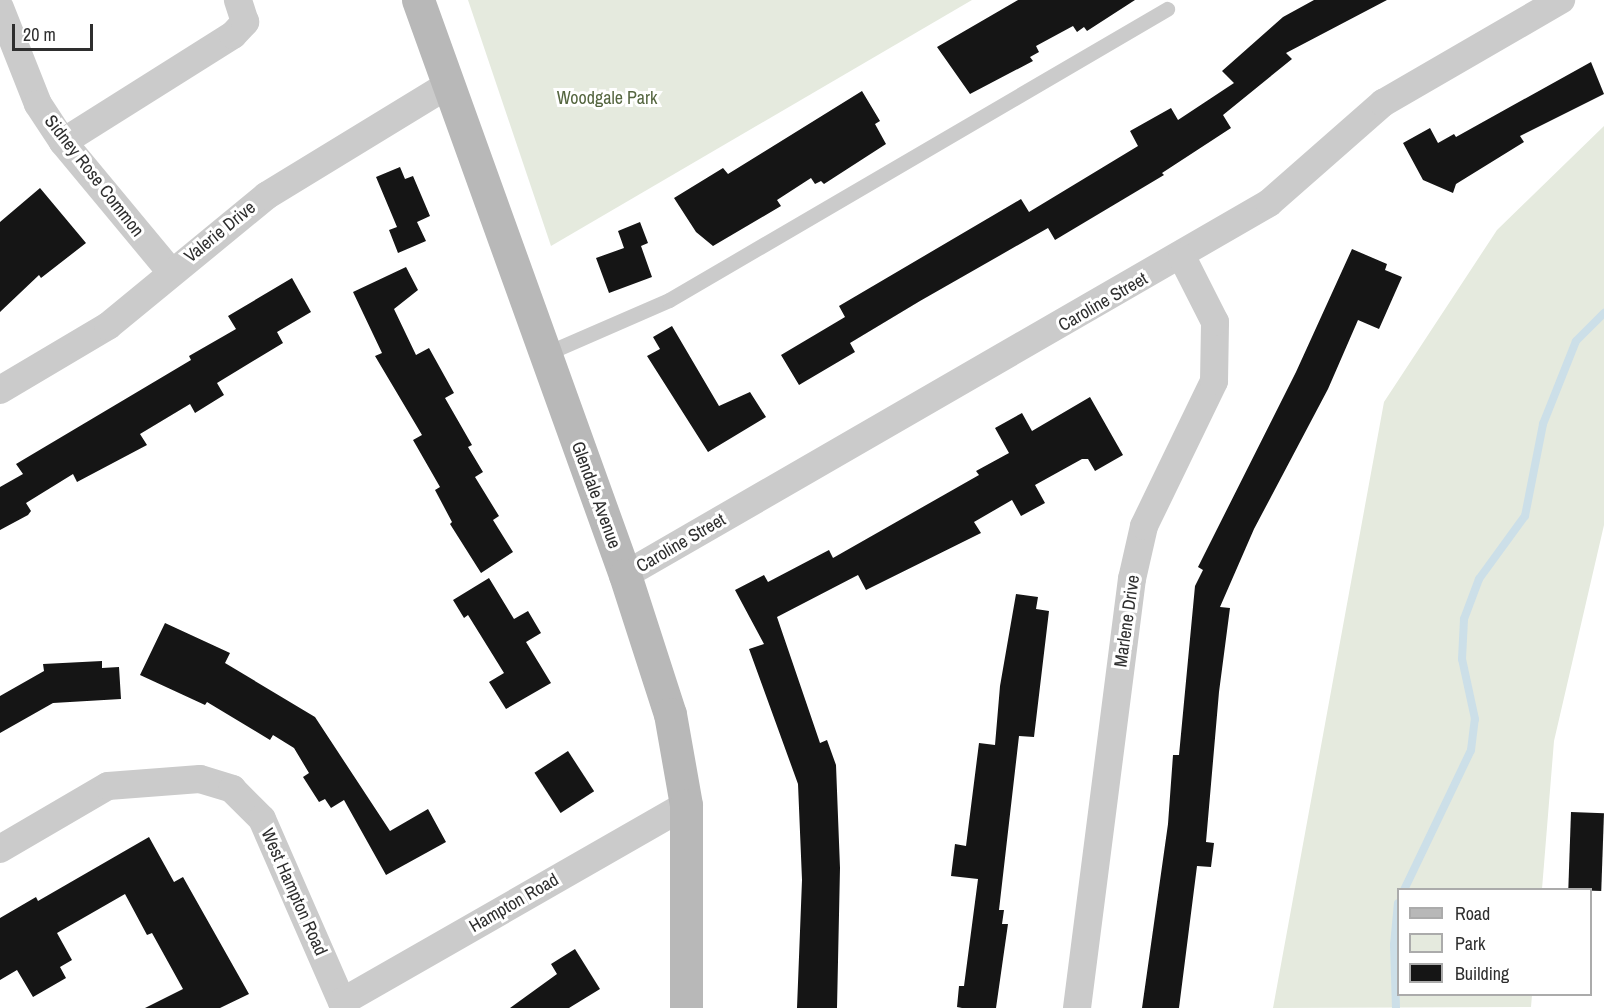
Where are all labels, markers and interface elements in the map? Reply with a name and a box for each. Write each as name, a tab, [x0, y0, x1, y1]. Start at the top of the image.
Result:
scale bar	[15, 12, 96, 50]
text: 20 m	[23, 22, 56, 47]
park label: Woodgale Park	[557, 87, 657, 109]
street label: Sidney Rose Common	[40, 111, 148, 241]
street label: Valerie Drive	[180, 197, 260, 267]
street label: Caroline Street	[1055, 268, 1151, 336]
street label: Glendale Avenue	[567, 438, 625, 552]
street label: Caroline Street	[633, 509, 729, 577]
street label: Marlene Drive	[1110, 574, 1144, 668]
street label: West Hampton Road	[256, 825, 332, 959]
street label: Hampton Road	[466, 869, 562, 937]
legend	[1397, 888, 1592, 996]
text: Road	[1455, 901, 1490, 926]
text: Park	[1455, 931, 1485, 956]
text: Building	[1455, 961, 1509, 986]

